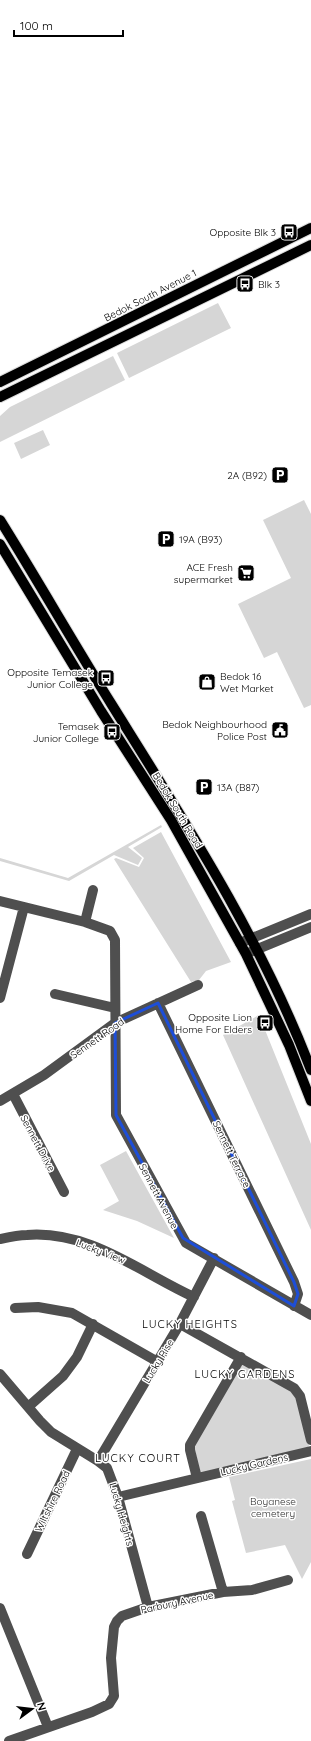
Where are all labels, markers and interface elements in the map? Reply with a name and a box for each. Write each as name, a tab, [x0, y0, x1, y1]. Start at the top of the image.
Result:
scale bar	[14, 12, 123, 38]
text: 100 m	[20, 18, 53, 33]
bus stop icon: Opposite Blk 3	[279, 222, 299, 242]
place label: Opposite Blk 3	[210, 226, 276, 239]
street label: Bedok South Avenue 1	[102, 266, 199, 324]
bus stop icon: Blk 3	[235, 274, 255, 294]
place label: Blk 3	[258, 278, 280, 291]
parking icon: 2A (B92)	[270, 465, 290, 485]
place label: 2A (B92)	[227, 469, 267, 482]
parking icon: 19A (B93)	[156, 529, 176, 549]
place label: 19A (B93)	[179, 533, 223, 546]
place label: ACE Fresh supermarket	[174, 561, 234, 586]
supermarket icon: ACE Fresh supermarket	[236, 563, 256, 583]
place label: Opposite Temasek Junior College	[7, 666, 93, 691]
bus stop icon: Opposite Temasek Junior College	[96, 668, 116, 688]
place label: Bedok 16 Wet Market	[220, 670, 274, 695]
shop icon: Bedok 16 Wet Market	[197, 672, 217, 692]
place label: Bedok Neighbourhood Police Post	[162, 718, 268, 743]
place label: Temasek Junior College	[33, 720, 99, 745]
public building icon: Bedok Neighbourhood Police Post	[270, 720, 290, 740]
bus stop icon: Temasek Junior College	[102, 722, 122, 742]
street label: Bedok South Road	[150, 770, 205, 851]
parking icon: 13A (B87)	[194, 777, 214, 797]
place label: 13A (B87)	[217, 781, 260, 794]
place label: Opposite Lion Home For Elders	[175, 1011, 252, 1036]
bus stop icon: Opposite Lion Home For Elders	[255, 1013, 275, 1033]
street label: Sennett Road	[68, 1015, 127, 1062]
street label: Sennett Drive	[17, 1113, 58, 1174]
street label: Sennett Terrace	[210, 1119, 254, 1190]
street label: Sennett Avenue	[136, 1161, 181, 1231]
street label: Lucky View	[74, 1236, 128, 1267]
district label: LUCKY HEIGHTS	[142, 1317, 238, 1331]
street label: Lucky Rise	[140, 1337, 177, 1386]
district label: LUCKY GARDENS	[195, 1367, 295, 1381]
street label: Lucky Gardens	[219, 1450, 289, 1479]
district label: LUCKY COURT	[95, 1451, 181, 1465]
street label: Wiltshire Road	[32, 1468, 73, 1534]
street label: Lucky Heights	[106, 1481, 137, 1548]
park label: Boyanese cemetery	[250, 1495, 296, 1520]
street label: Parbury Avenue	[140, 1588, 215, 1617]
north arrow	[12, 1689, 52, 1729]
text: N	[34, 1701, 49, 1712]

